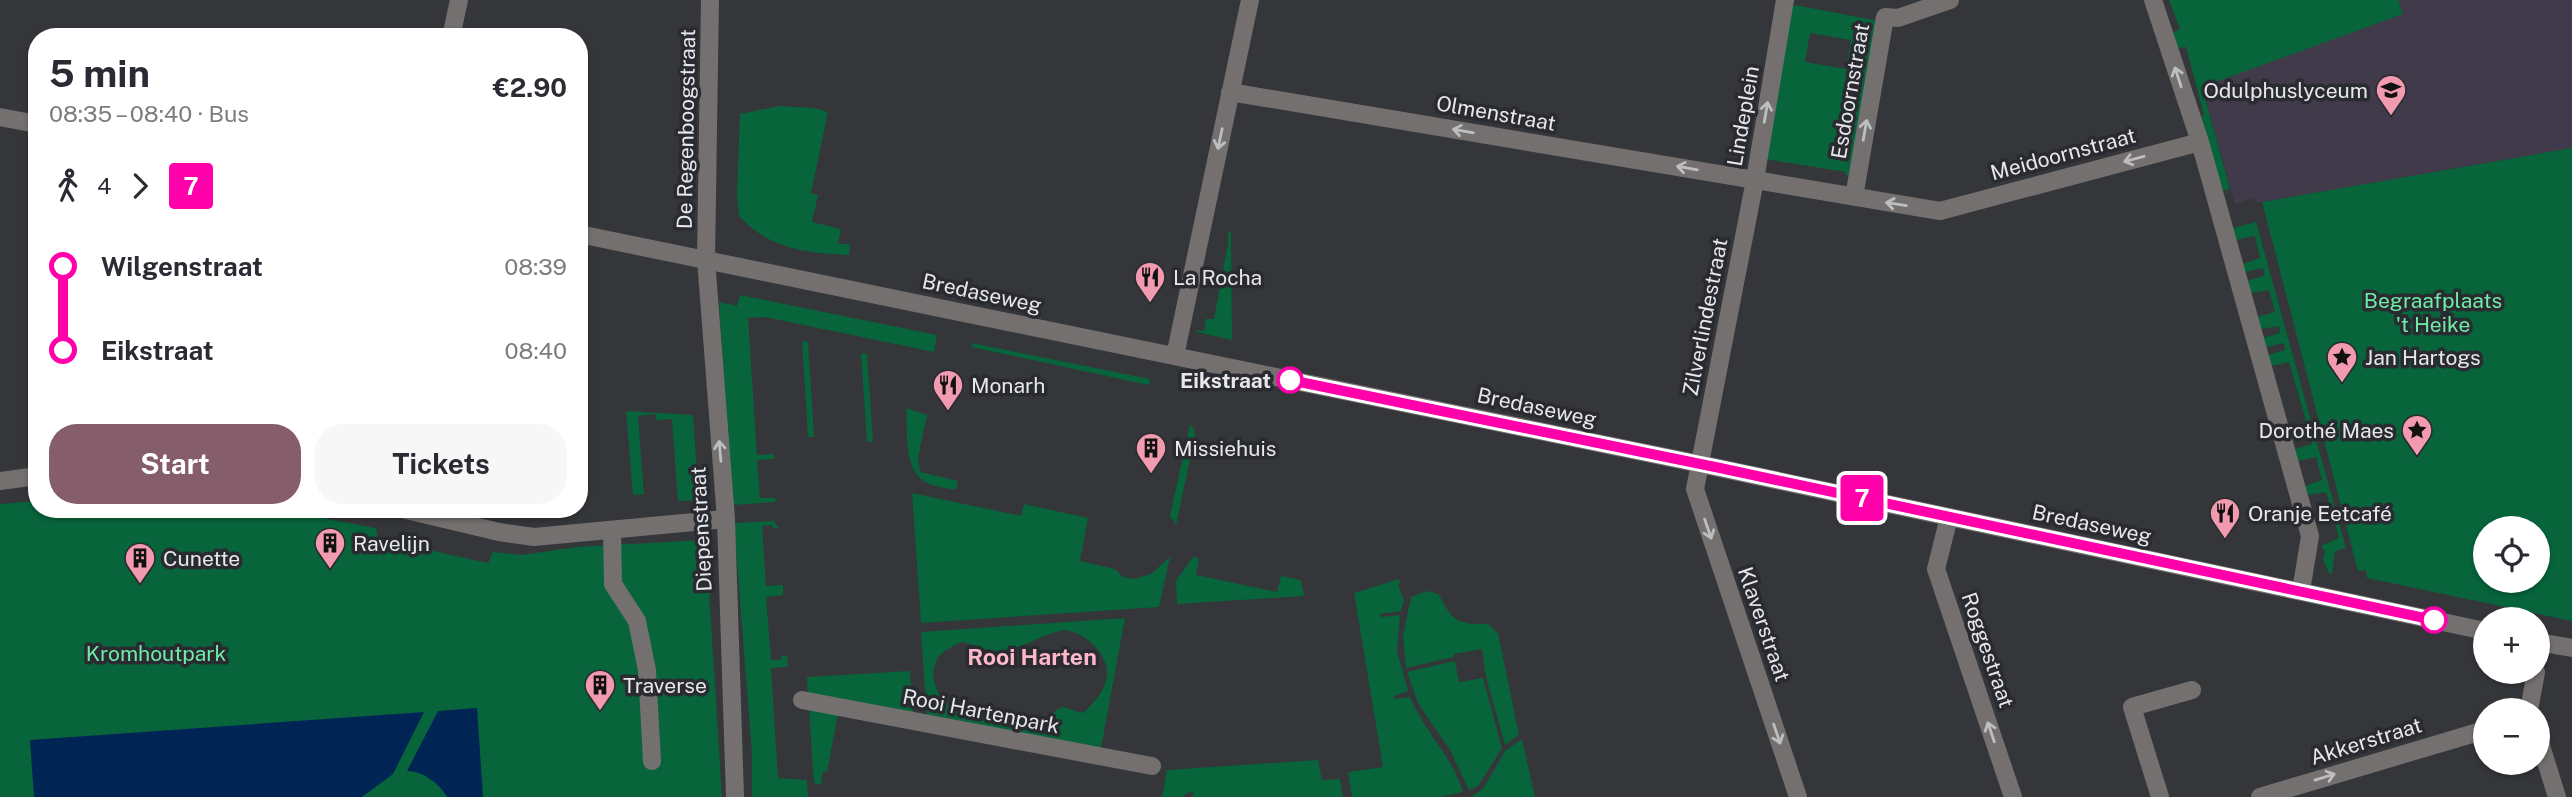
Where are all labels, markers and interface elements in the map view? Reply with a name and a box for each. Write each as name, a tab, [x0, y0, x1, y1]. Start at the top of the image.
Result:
street label: Esdoornstraat	[1826, 21, 1874, 161]
street label: De Regenboogstraat	[672, 29, 700, 229]
text: 5 min	[49, 51, 150, 96]
street label: Lindeplein	[1722, 64, 1764, 168]
one-way arrow	[2171, 66, 2184, 88]
text: €2.90	[493, 72, 567, 103]
school or university icon: Odulphuslyceum	[2374, 73, 2408, 117]
place label: Odulphuslyceum	[2204, 78, 2368, 103]
street label: Olmenstraat	[1434, 90, 1558, 136]
text: 08:35 – 08:40 · Bus	[49, 100, 249, 127]
one-way arrow	[1760, 101, 1773, 124]
one-way arrow	[1859, 119, 1872, 142]
street label: Meidoornstraat	[1988, 123, 2138, 185]
one-way arrow	[1452, 124, 1475, 137]
one-way arrow	[1213, 127, 1227, 150]
one-way arrow	[2123, 153, 2145, 166]
one-way arrow	[1676, 161, 1699, 174]
icon: walk	[49, 167, 87, 205]
icon: forward	[121, 167, 159, 205]
text: 4	[97, 172, 111, 199]
text: 7	[183, 172, 199, 200]
one-way arrow	[1885, 197, 1908, 210]
street label: Zilverlindestraat	[1677, 236, 1733, 398]
text: Wilgenstraat	[101, 251, 263, 282]
text: 08:39	[504, 253, 567, 280]
restaurant icon: La Rocha	[1133, 260, 1167, 304]
place label: La Rocha	[1173, 265, 1262, 290]
street label: Bredaseweg	[920, 268, 1044, 318]
park label: Begraafplaats 't Heike	[2364, 288, 2502, 337]
text: Eikstraat	[101, 335, 214, 366]
text: 08:40	[505, 337, 567, 364]
place icon: Jan Hartogs	[2325, 340, 2359, 384]
place label: Jan Hartogs	[2365, 345, 2481, 370]
marker: Eikstraat	[1277, 367, 1303, 393]
restaurant icon: Monarh	[931, 368, 965, 412]
place label: Eikstraat	[1180, 368, 1271, 393]
place label: Monarh	[971, 373, 1045, 398]
street label: Bredaseweg	[1475, 382, 1599, 432]
place icon: Dorothé Maes	[2400, 413, 2434, 457]
place label: Dorothé Maes	[2258, 418, 2394, 443]
button: Start	[49, 424, 301, 504]
button: Tickets	[315, 424, 567, 504]
building icon: Missiehuis	[1134, 431, 1168, 475]
place label: Missiehuis	[1174, 436, 1276, 461]
one-way arrow	[713, 440, 726, 463]
street label: Diepenstraat	[685, 466, 717, 592]
line badge: 7	[1839, 475, 1885, 521]
text: 7	[1854, 484, 1870, 512]
restaurant icon: Oranje Eetcafé	[2208, 496, 2242, 540]
street label: Bredaseweg	[2030, 499, 2154, 549]
place label: Oranje Eetcafé	[2248, 501, 2392, 526]
map controls	[2473, 516, 2550, 775]
button: locate	[2473, 516, 2550, 593]
one-way arrow	[1703, 518, 1715, 540]
building icon: Ravelijn	[313, 526, 347, 570]
place label: Ravelijn	[353, 531, 430, 556]
building icon: Cunette	[123, 541, 157, 585]
place label: Cunette	[163, 546, 240, 571]
street label: Klaverstraat	[1733, 563, 1795, 685]
street label: Roggestraat	[1957, 589, 2019, 711]
unlabelled marker	[2421, 607, 2447, 633]
button: +	[2473, 607, 2550, 684]
park label: Kromhoutpark	[86, 641, 227, 666]
district label: Rooi Harten	[967, 643, 1097, 670]
building icon: Traverse	[583, 668, 617, 712]
place label: Traverse	[623, 673, 707, 698]
street label: Rooi Hartenpark	[900, 684, 1062, 739]
button: −	[2473, 698, 2550, 775]
street label: Akkerstraat	[2307, 712, 2425, 770]
one-way arrow	[1772, 722, 1784, 744]
one-way arrow	[1984, 722, 1996, 744]
one-way arrow	[2314, 770, 2336, 783]

